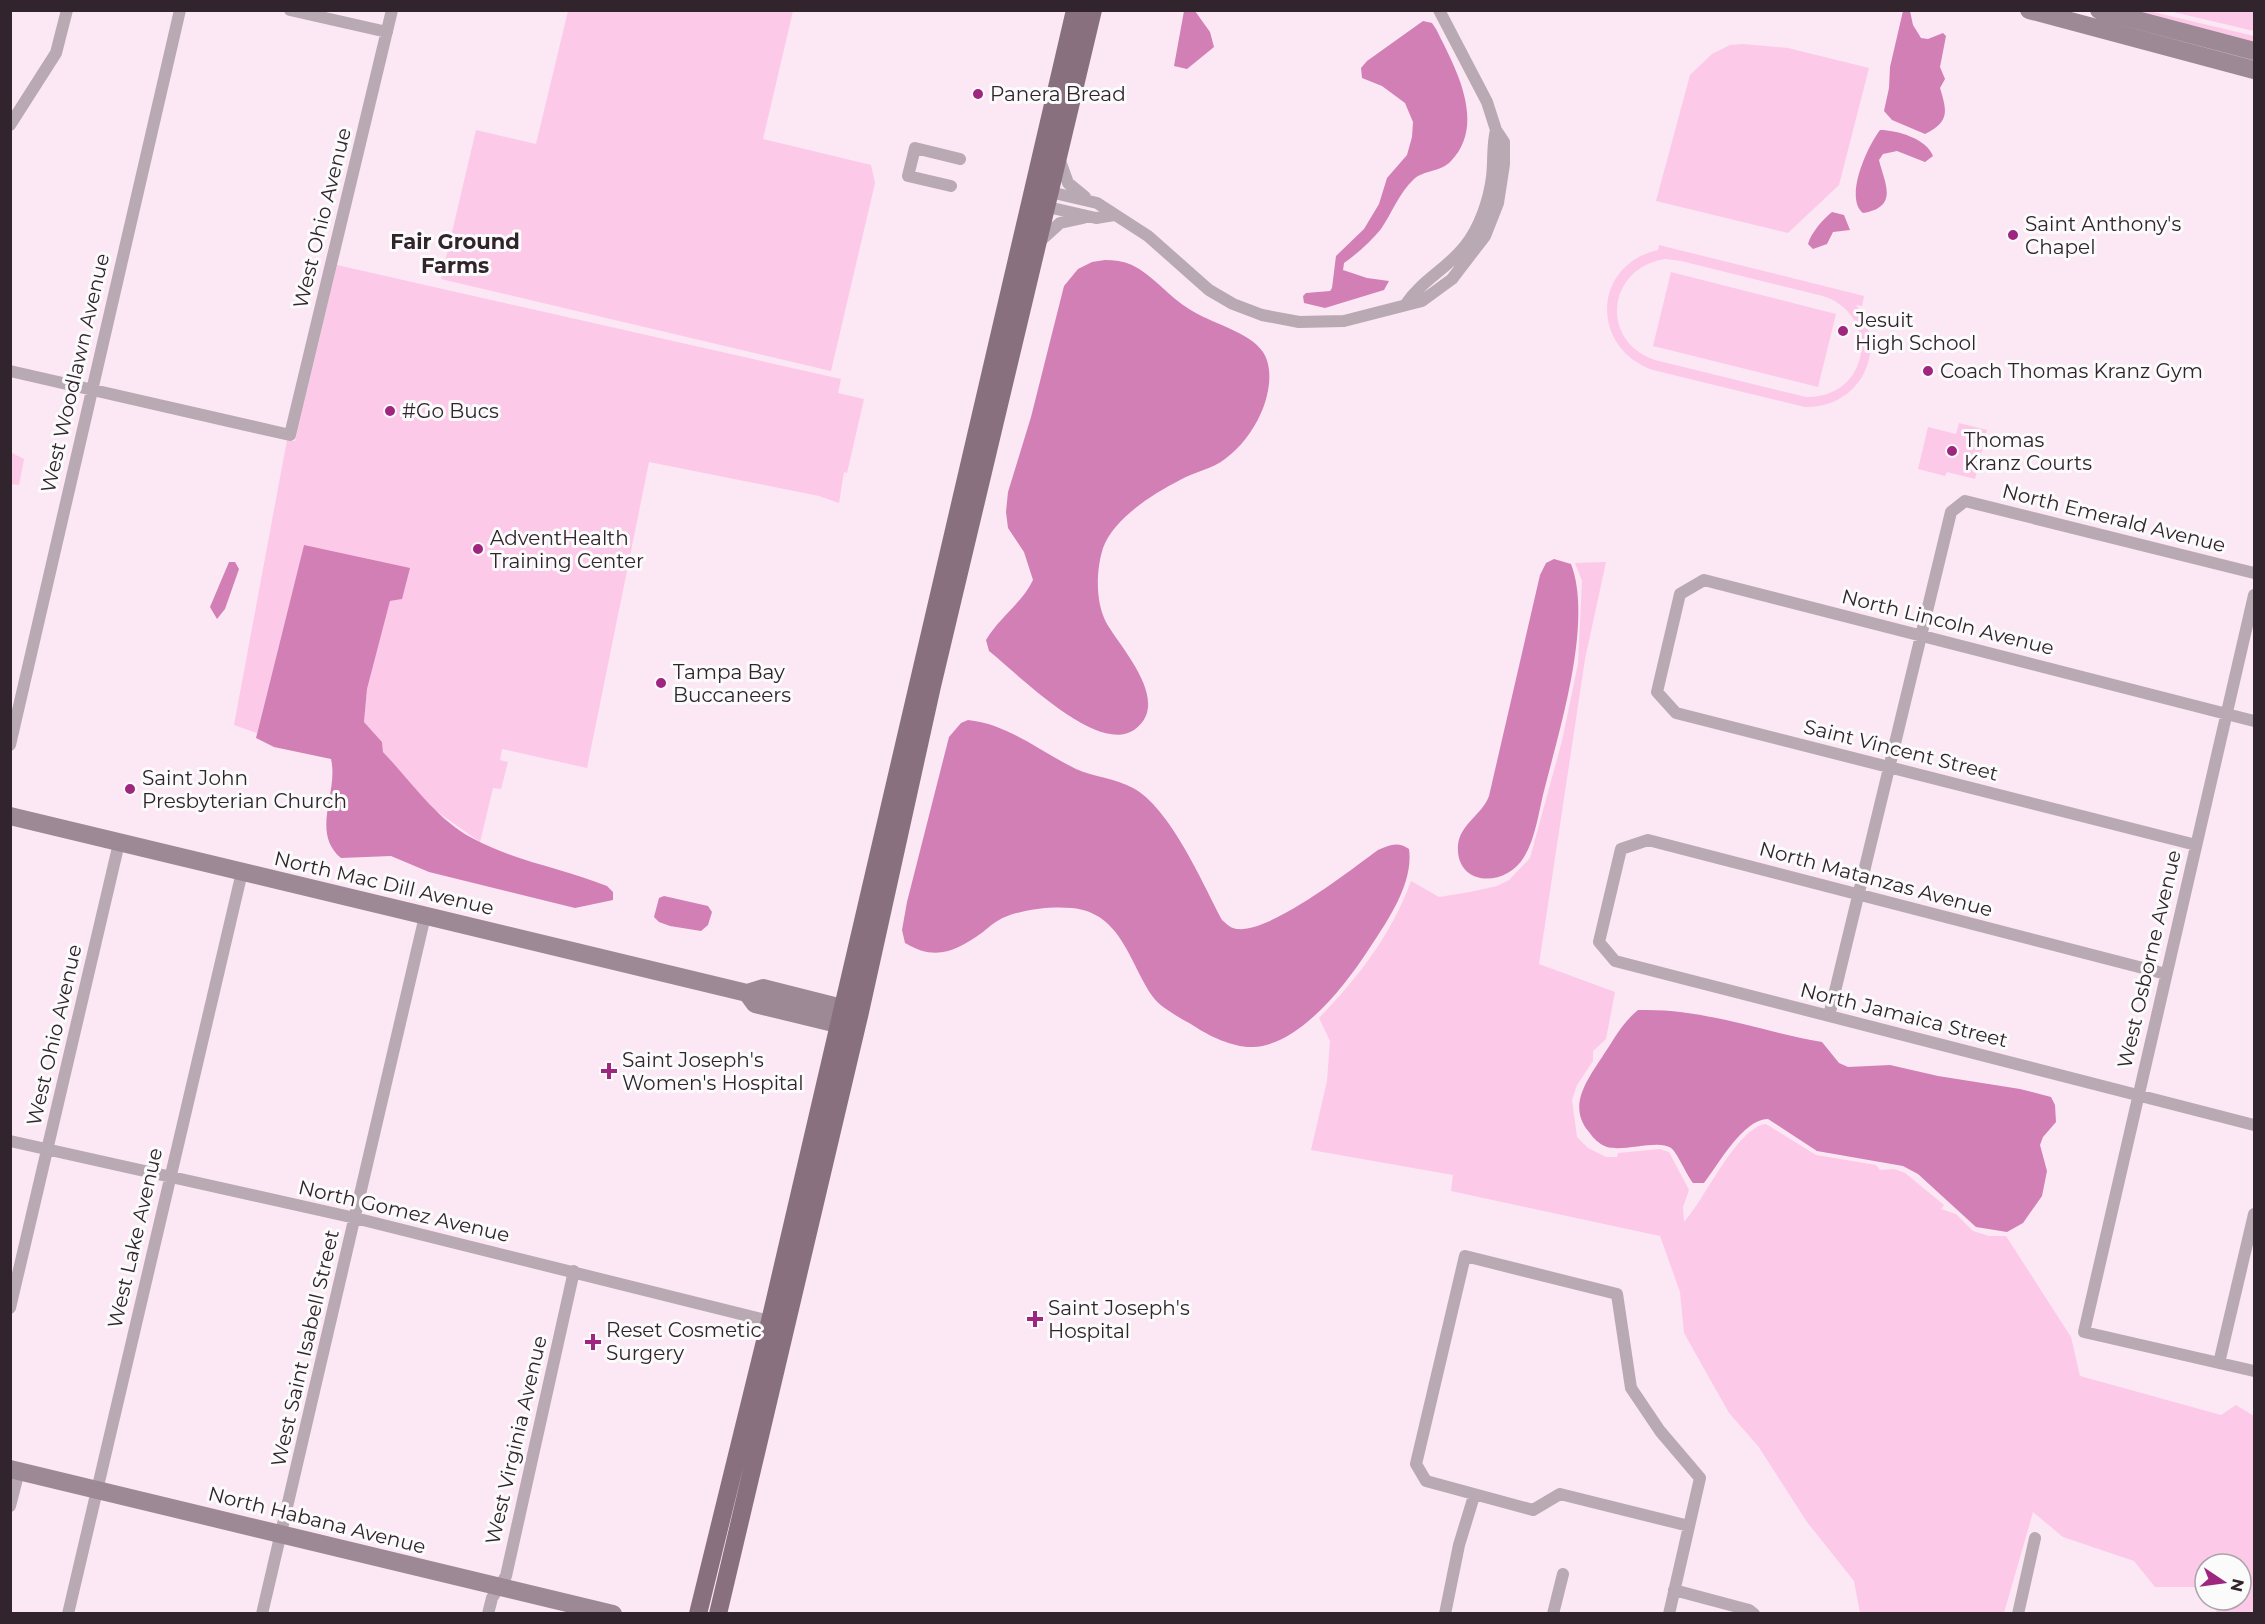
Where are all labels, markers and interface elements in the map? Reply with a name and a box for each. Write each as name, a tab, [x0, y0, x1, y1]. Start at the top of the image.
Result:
place label: Panera Bread	[990, 82, 1126, 106]
marker: Panera Bread	[971, 87, 985, 101]
street label: West Ohio Avenue	[288, 125, 356, 311]
place label: Saint Anthony's Chapel	[2025, 212, 2181, 259]
marker: Saint Anthony's Chapel	[2006, 228, 2020, 242]
district label: Fair Ground Farms	[390, 229, 520, 278]
street label: West Woodlawn Avenue	[36, 251, 114, 495]
place label: Jesuit High School	[1854, 308, 1977, 355]
marker: Jesuit High School	[1836, 324, 1850, 338]
place label: Coach Thomas Kranz Gym	[1940, 359, 2203, 383]
marker: Coach Thomas Kranz Gym	[1921, 364, 1935, 378]
place label: #Go Bucs	[402, 399, 499, 423]
marker: #Go Bucs	[383, 404, 397, 418]
place label: Thomas Kranz Courts	[1964, 428, 2092, 475]
marker: Thomas Kranz Courts	[1945, 444, 1959, 458]
street label: North Emerald Avenue	[2000, 479, 2228, 557]
place label: AdventHealth Training Center	[490, 526, 644, 573]
marker: AdventHealth Training Center	[471, 542, 485, 556]
street label: North Lincoln Avenue	[1839, 584, 2057, 660]
place label: Tampa Bay Buccaneers	[673, 660, 791, 707]
marker: Tampa Bay Buccaneers	[654, 676, 668, 690]
street label: Saint Vincent Street	[1801, 714, 2001, 786]
place label: Saint John Presbyterian Church	[142, 766, 347, 813]
marker: Saint John Presbyterian Church	[123, 782, 137, 796]
street label: North Matanzas Avenue	[1757, 836, 1995, 922]
street label: North Mac Dill Avenue	[272, 846, 496, 920]
street label: West Osborne Avenue	[2112, 848, 2186, 1070]
street label: West Ohio Avenue	[21, 942, 87, 1128]
street label: North Jamaica Street	[1798, 978, 2010, 1052]
place label: Saint Joseph's Women's Hospital	[622, 1048, 804, 1095]
marker: Saint Joseph's Women's Hospital	[600, 1062, 618, 1080]
street label: West Lake Avenue	[103, 1146, 167, 1330]
street label: North Gomez Avenue	[296, 1175, 512, 1247]
street label: West Saint Isabell Street	[266, 1227, 344, 1469]
place label: Saint Joseph's Hospital	[1048, 1296, 1190, 1343]
marker: Saint Joseph's Hospital	[1026, 1310, 1044, 1328]
place label: Reset Cosmetic Surgery	[606, 1318, 762, 1365]
street label: West Virginia Avenue	[480, 1333, 552, 1547]
marker: Reset Cosmetic Surgery	[584, 1333, 602, 1351]
street label: North Habana Avenue	[206, 1481, 428, 1559]
north arrow	[2193, 1552, 2253, 1612]
text: N	[2226, 1577, 2248, 1594]

